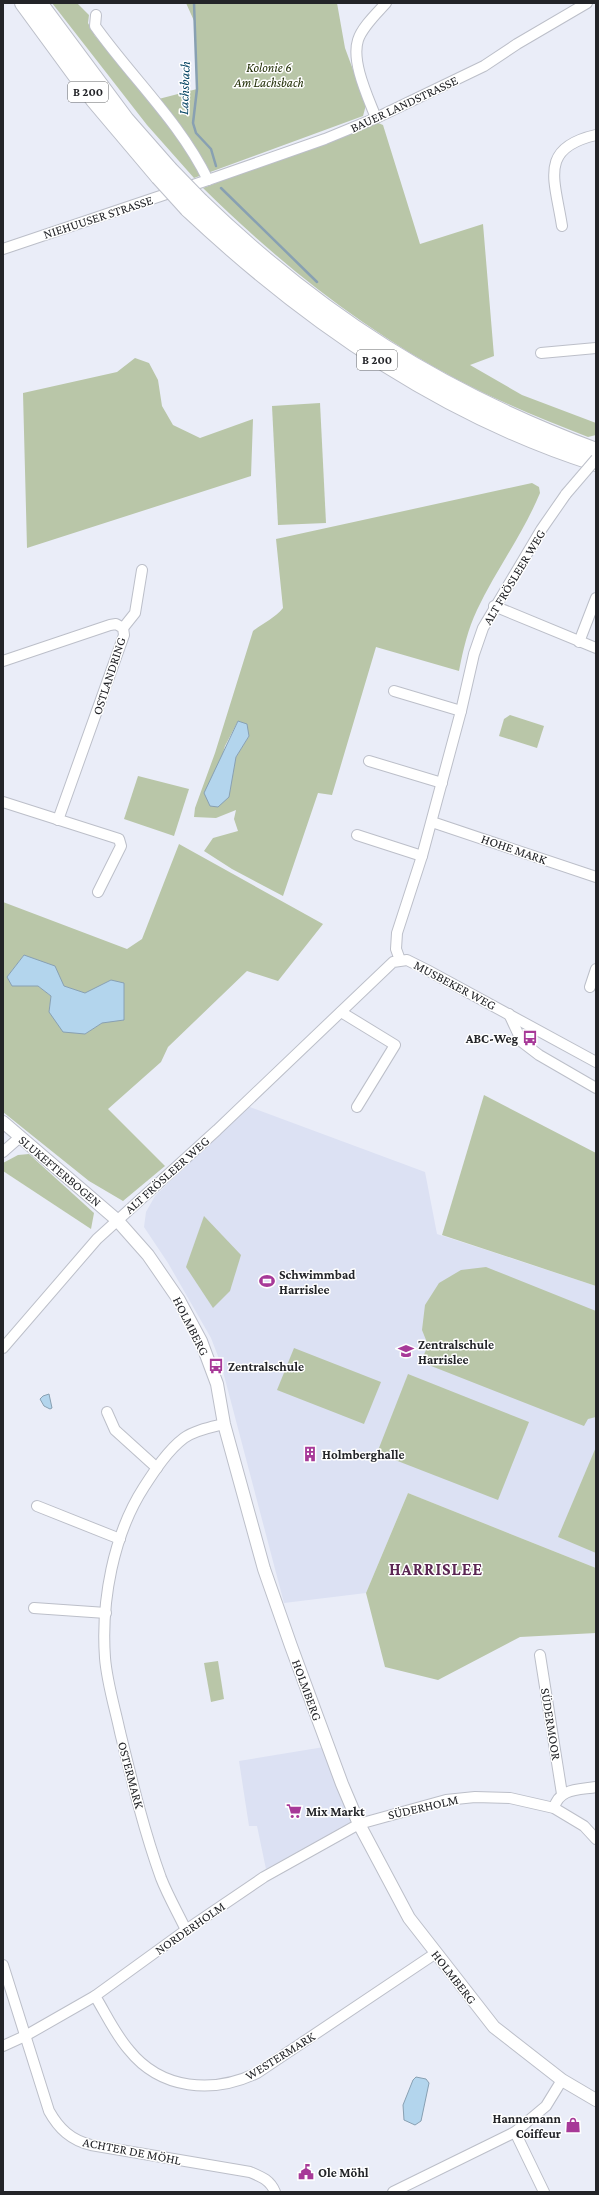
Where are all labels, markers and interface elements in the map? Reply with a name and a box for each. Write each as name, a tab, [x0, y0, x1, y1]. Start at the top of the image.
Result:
park label: Kolonie 6 Am Lachsbach	[233, 60, 304, 90]
water label: Lachsbach	[175, 61, 193, 115]
street label: BAUER LANDSTRASSE	[348, 72, 460, 136]
road number: B 200	[68, 82, 108, 102]
street label: NIEHUUSER STRASSE	[41, 192, 155, 242]
road number: B 200	[357, 350, 397, 370]
street label: ALT FRÖSLEER WEG	[480, 527, 548, 627]
street label: OSTLANDRING	[89, 635, 129, 717]
street label: HOHE MARK	[479, 831, 549, 867]
street label: MUSBEKER WEG	[411, 957, 499, 1013]
bus stop icon: ABC-Weg	[521, 1029, 539, 1047]
place label: ABC-Weg	[465, 1031, 518, 1046]
street label: SLUKEFTERBOGEN	[16, 1132, 104, 1210]
street label: ALT FRÖSLEER WEG	[122, 1133, 212, 1217]
place label: Schwimmbad Harrislee	[279, 1267, 355, 1297]
sports icon: Schwimmbad Harrislee	[258, 1272, 276, 1290]
street label: HOLMBERG	[170, 1294, 212, 1358]
place label: Zentralschule Harrislee	[418, 1337, 494, 1367]
school or university icon: Zentralschule Harrislee	[397, 1342, 415, 1360]
bus stop icon: Zentralschule	[207, 1357, 225, 1375]
place label: Zentralschule	[228, 1359, 304, 1374]
building icon: Holmberghalle	[301, 1445, 319, 1463]
place label: Holmberghalle	[322, 1447, 405, 1462]
district label: HARRISLEE	[389, 1560, 483, 1579]
street label: HOLMBERG	[289, 1657, 325, 1723]
street label: SÜDERMOOR	[538, 1687, 564, 1762]
street label: OSTERMARK	[115, 1740, 147, 1811]
street label: SÜDERHOLM	[386, 1792, 460, 1822]
supermarket icon: Mix Markt	[285, 1802, 303, 1820]
place label: Mix Markt	[306, 1804, 365, 1819]
street label: NORDERHOLM	[152, 1898, 228, 1958]
street label: HOLMBERG	[428, 1947, 480, 2007]
street label: WESTERMARK	[242, 2028, 318, 2083]
place label: Hannemann Coiffeur	[493, 2111, 562, 2141]
shop icon: Hannemann Coiffeur	[564, 2116, 582, 2134]
street label: ACHTER DE MÖHL	[82, 2134, 183, 2168]
public building icon: Ole Möhl	[297, 2163, 315, 2181]
place label: Ole Möhl	[318, 2165, 369, 2180]

